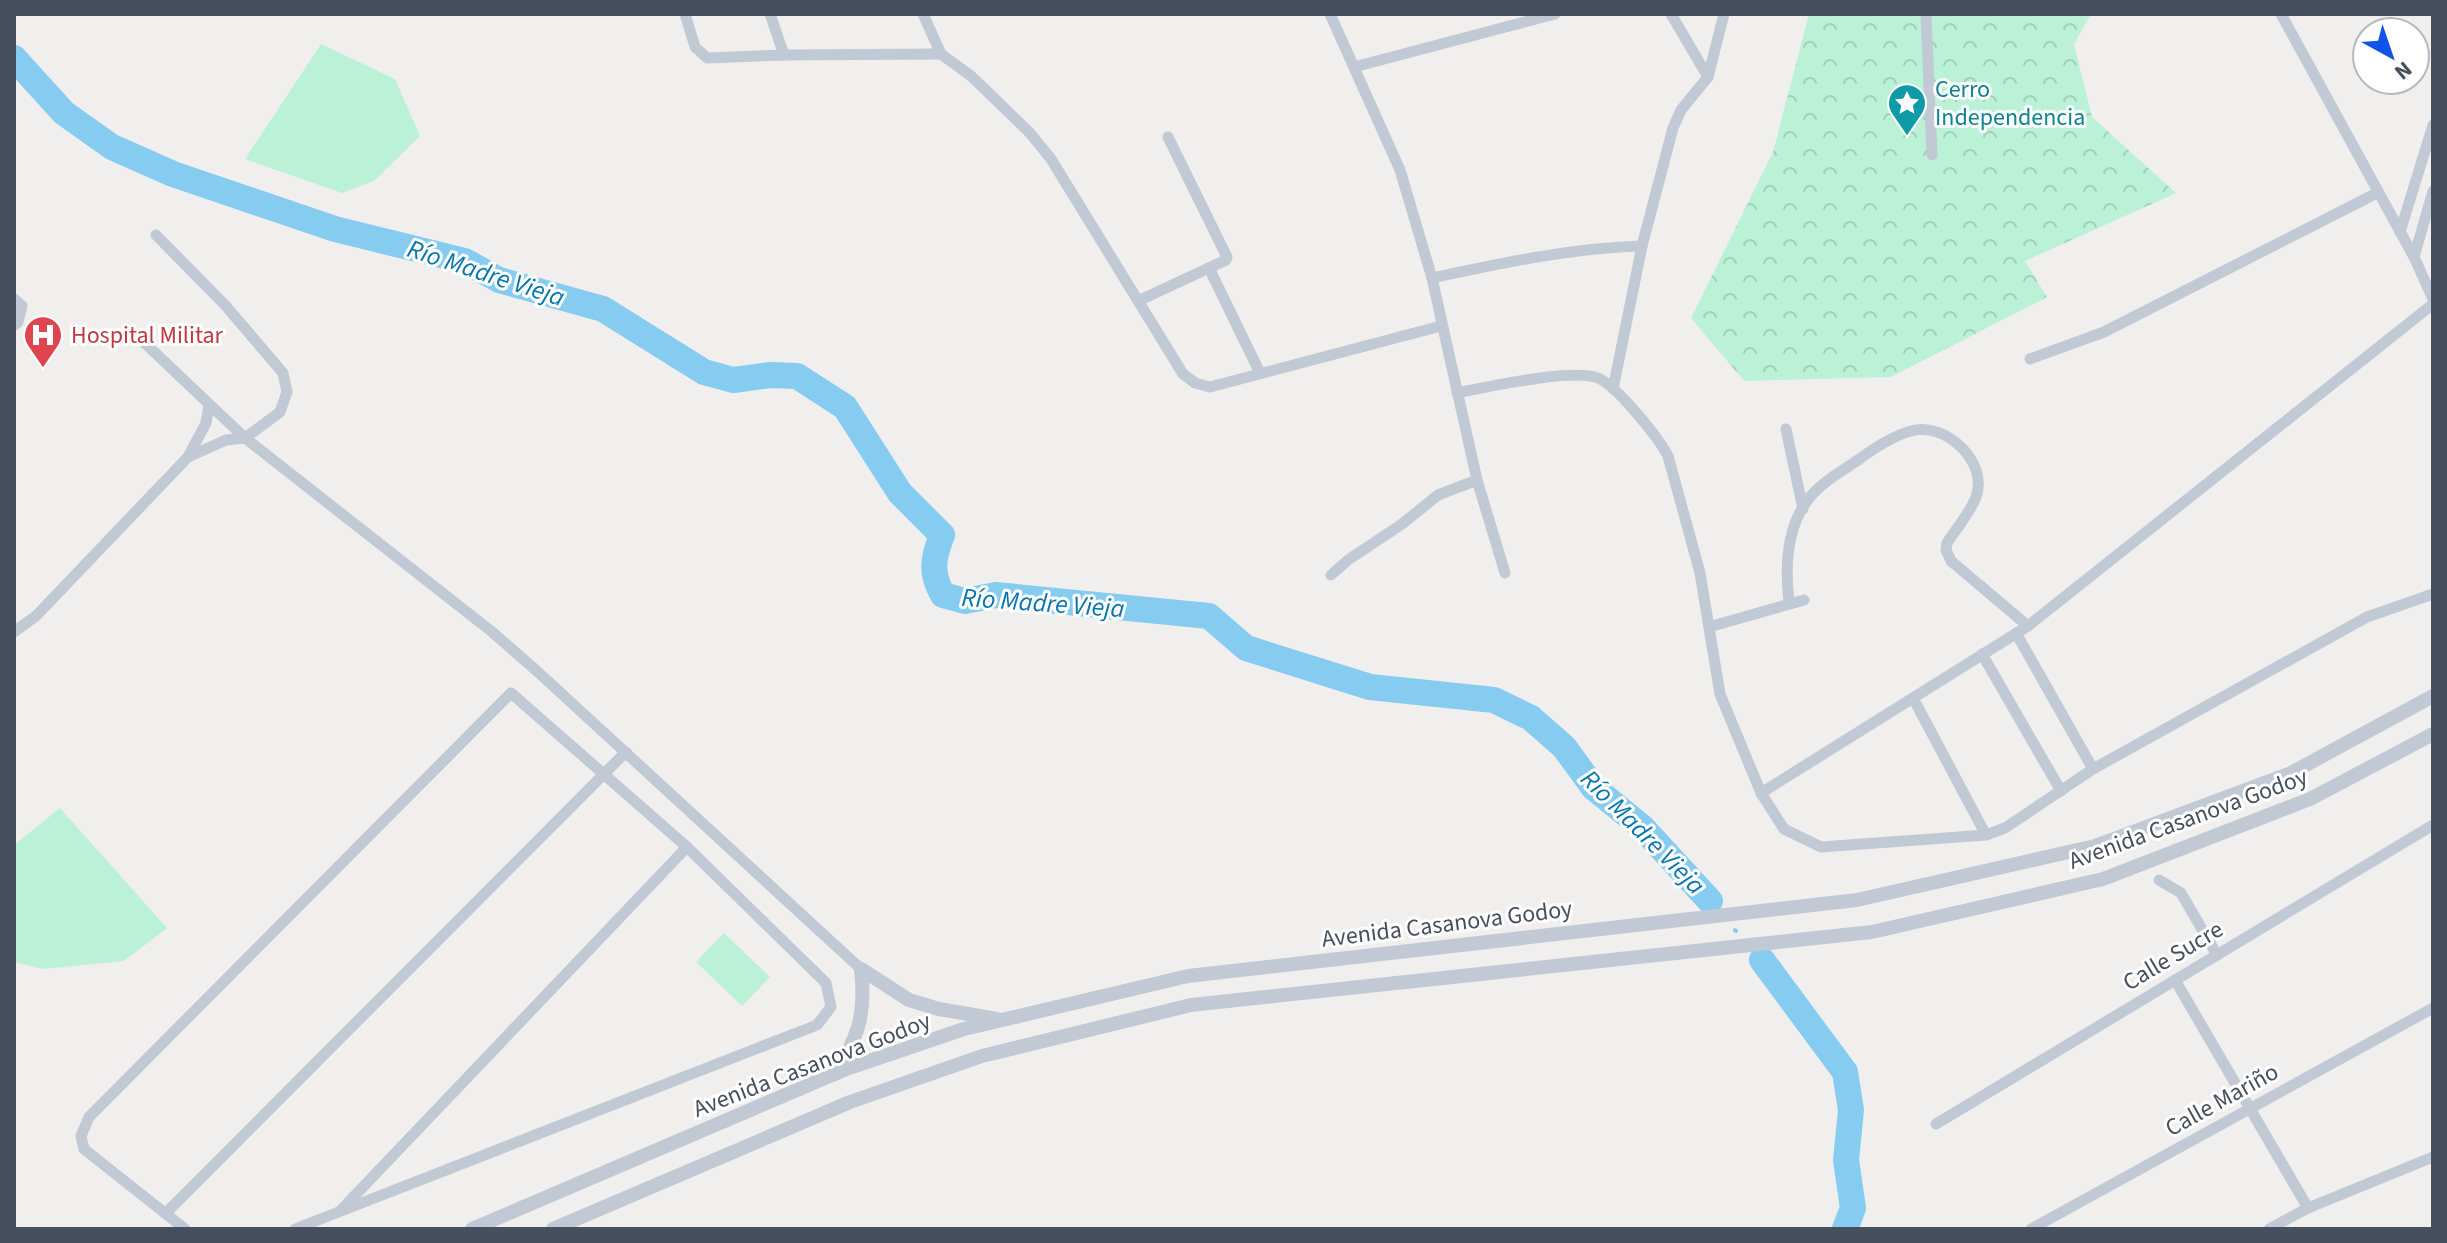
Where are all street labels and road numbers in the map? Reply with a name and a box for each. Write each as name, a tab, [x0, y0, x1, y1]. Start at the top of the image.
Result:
street label: Avenida Casanova Godoy	[2064, 759, 2312, 879]
street label: Avenida Casanova Godoy	[1320, 891, 1574, 957]
street label: Calle Sucre	[2116, 912, 2230, 1000]
street label: Avenida Casanova Godoy	[688, 1004, 936, 1126]
street label: Calle Mariño	[2159, 1054, 2285, 1146]

